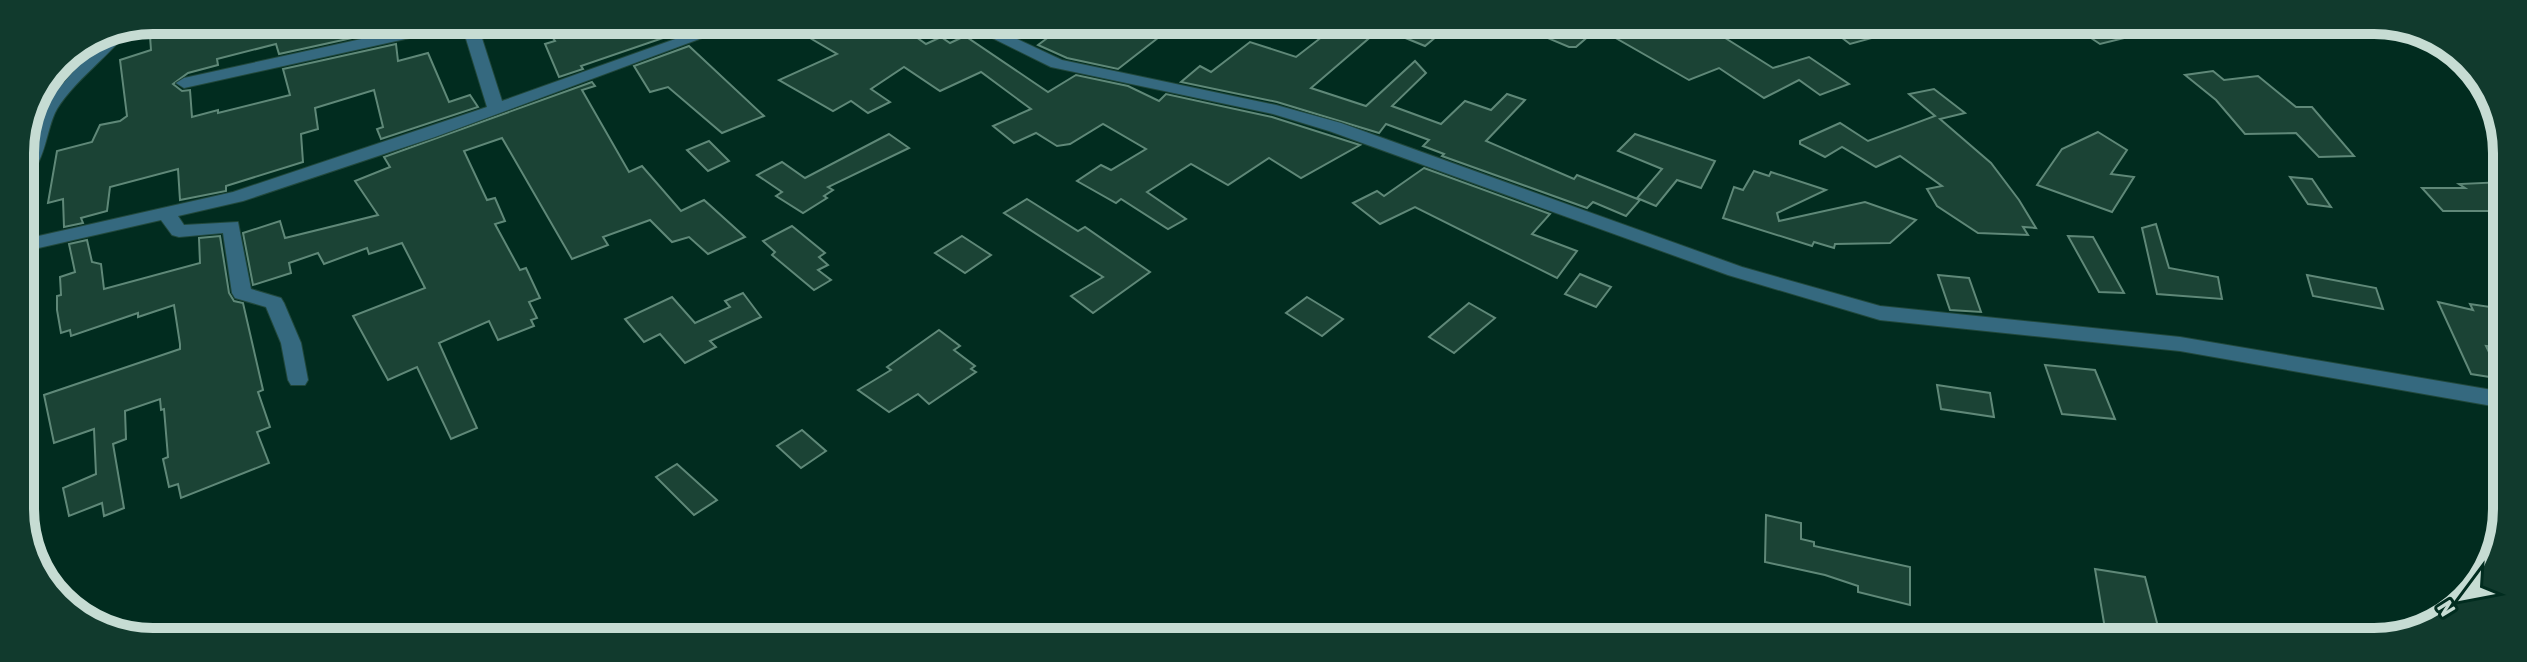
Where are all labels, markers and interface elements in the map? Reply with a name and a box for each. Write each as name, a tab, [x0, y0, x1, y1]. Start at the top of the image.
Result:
north arrow	[2423, 558, 2503, 638]
text: N	[2432, 596, 2461, 621]

